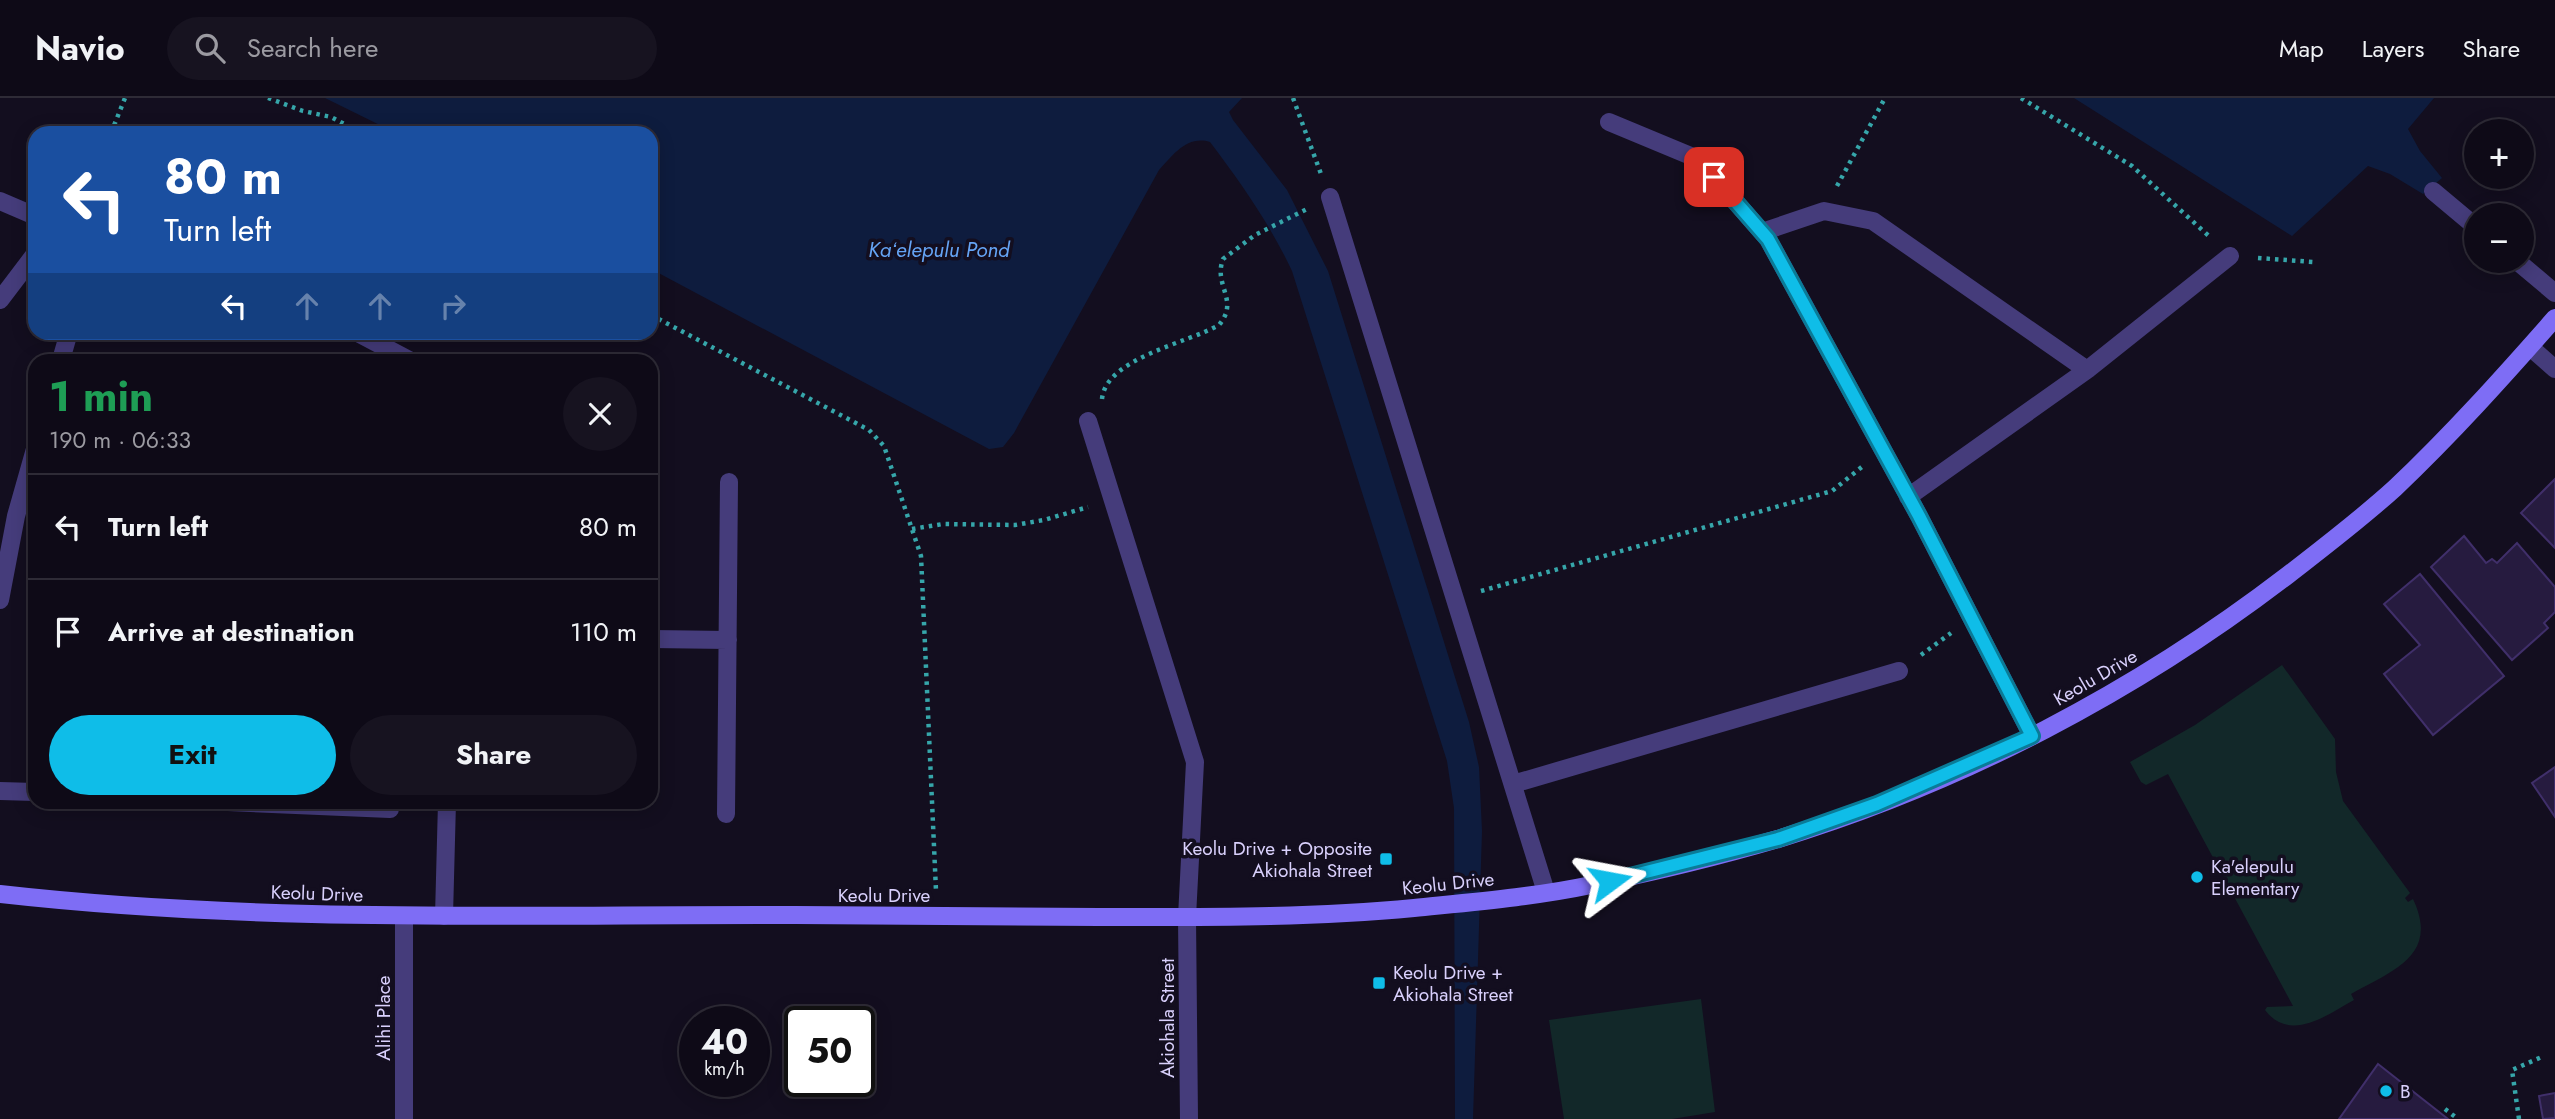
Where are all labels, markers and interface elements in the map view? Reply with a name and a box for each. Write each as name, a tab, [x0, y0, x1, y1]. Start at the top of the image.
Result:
search box	[167, 17, 657, 80]
text: Navio	[35, 25, 125, 72]
icon: search	[191, 29, 229, 67]
text: Search here	[247, 29, 378, 67]
text: Map	[2279, 31, 2324, 66]
text: Layers	[2362, 31, 2424, 66]
text: Share	[2462, 31, 2520, 66]
map controls	[2464, 119, 2534, 273]
button: +	[2464, 119, 2534, 189]
text: 80 m	[164, 142, 282, 212]
pin	[1684, 147, 1744, 207]
icon: left	[49, 154, 140, 245]
icon: arrive	[1695, 158, 1733, 196]
button: −	[2464, 203, 2534, 273]
text: Turn left	[164, 207, 271, 253]
water label: Kaʻelepulu Pond	[868, 235, 1011, 265]
icon: left	[215, 287, 253, 325]
icon: ahead	[288, 287, 326, 325]
icon: ahead	[361, 287, 399, 325]
icon: right	[434, 287, 472, 325]
text: 1 min	[49, 366, 153, 427]
button: close	[563, 377, 637, 451]
text: 190 m · 06:33	[49, 423, 191, 457]
icon: left	[49, 508, 87, 546]
text: Turn left	[108, 508, 208, 546]
text: 80 m	[579, 508, 637, 546]
icon: arrive	[49, 613, 87, 651]
text: Arrive at destination	[108, 613, 355, 651]
text: 110 m	[570, 613, 637, 651]
street label: Keolu Drive	[2048, 642, 2142, 712]
button: Exit	[49, 715, 336, 795]
button: Share	[350, 715, 637, 795]
place label: Keolu Drive + Opposite Akiohala Street	[1182, 835, 1372, 884]
position arrow	[1573, 844, 1647, 918]
marker: Keolu Drive + Opposite Akiohala Street	[1378, 851, 1394, 867]
place label: Ka'elepulu Elementary	[2211, 853, 2300, 902]
street label: Keolu Drive	[1401, 865, 1496, 902]
marker: Ka'elepulu Elementary	[2189, 869, 2205, 885]
street label: Keolu Drive	[270, 878, 364, 909]
street label: Keolu Drive	[838, 882, 931, 909]
street label: Akiohala Street	[1154, 958, 1181, 1078]
place label: Keolu Drive + Akiohala Street	[1393, 959, 1513, 1008]
street label: Alihi Place	[370, 975, 397, 1061]
marker: Keolu Drive + Akiohala Street	[1371, 975, 1387, 991]
speed limit sign: 50	[784, 1006, 875, 1097]
text: 40	[701, 1017, 748, 1067]
text: km/h	[704, 1056, 745, 1082]
place label: B	[2400, 1078, 2411, 1105]
marker: B	[2378, 1083, 2394, 1099]

